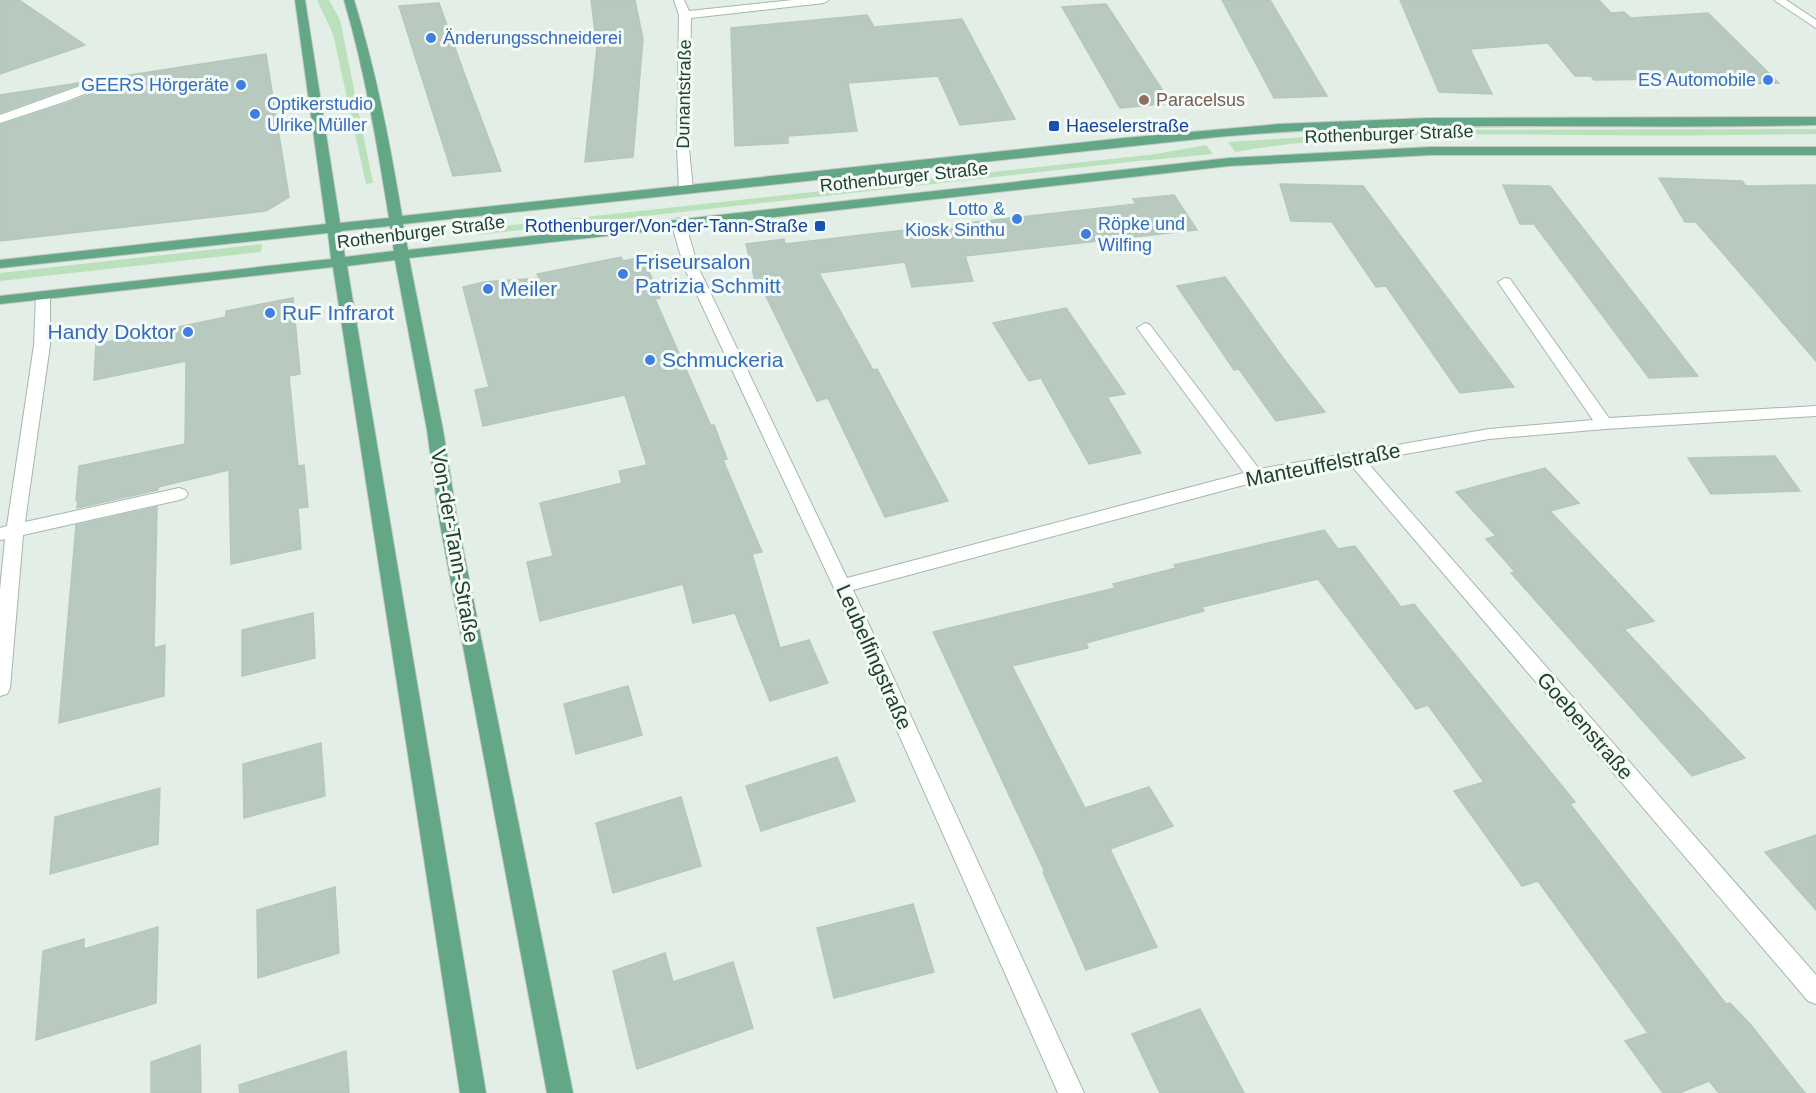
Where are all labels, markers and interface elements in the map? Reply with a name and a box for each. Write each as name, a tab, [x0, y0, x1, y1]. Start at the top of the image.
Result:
place label: Änderungsschneiderei	[443, 28, 622, 48]
marker: Änderungsschneiderei	[424, 31, 438, 45]
street label: Dunantstraße	[673, 39, 695, 149]
place label: ES Automobile	[1638, 70, 1756, 90]
marker: ES Automobile	[1761, 73, 1775, 87]
place label: GEERS Hörgeräte	[81, 75, 229, 95]
marker: GEERS Hörgeräte	[234, 78, 248, 92]
place label: Paracelsus	[1156, 90, 1245, 110]
marker: Paracelsus	[1137, 93, 1151, 107]
place label: Optikerstudio Ulrike Müller	[267, 94, 373, 135]
marker: Optikerstudio Ulrike Müller	[248, 107, 262, 121]
place label: Haeselerstraße	[1066, 116, 1189, 136]
marker: Haeselerstraße	[1047, 119, 1061, 133]
street label: Rothenburger Straße	[1304, 121, 1474, 147]
street label: Rothenburger Straße	[819, 158, 989, 196]
place label: Lotto & Kiosk Sinthu	[905, 199, 1005, 240]
street label: Rothenburger Straße	[336, 212, 506, 252]
marker: Lotto & Kiosk Sinthu	[1010, 212, 1024, 226]
place label: Röpke und Wilfing	[1098, 214, 1185, 255]
place label: Rothenburger/Von-der-Tann-Straße	[525, 216, 808, 236]
marker: Rothenburger/Von-der-Tann-Straße	[813, 219, 827, 233]
marker: Röpke und Wilfing	[1079, 227, 1093, 241]
place label: Friseursalon Patrizia Schmitt	[635, 250, 781, 297]
marker: Friseursalon Patrizia Schmitt	[616, 267, 630, 281]
place label: Meiler	[500, 277, 557, 300]
marker: Meiler	[481, 282, 495, 296]
place label: RuF Infrarot	[282, 301, 394, 324]
marker: RuF Infrarot	[263, 306, 277, 320]
place label: Handy Doktor	[48, 320, 176, 343]
marker: Handy Doktor	[181, 325, 195, 339]
place label: Schmuckeria	[662, 348, 784, 371]
marker: Schmuckeria	[643, 353, 657, 367]
street label: Manteuffelstraße	[1244, 438, 1402, 491]
street label: Von-der-Tann-Straße	[427, 447, 484, 644]
street label: Leubelfingstraße	[832, 581, 917, 733]
street label: Goebenstraße	[1533, 667, 1638, 784]

